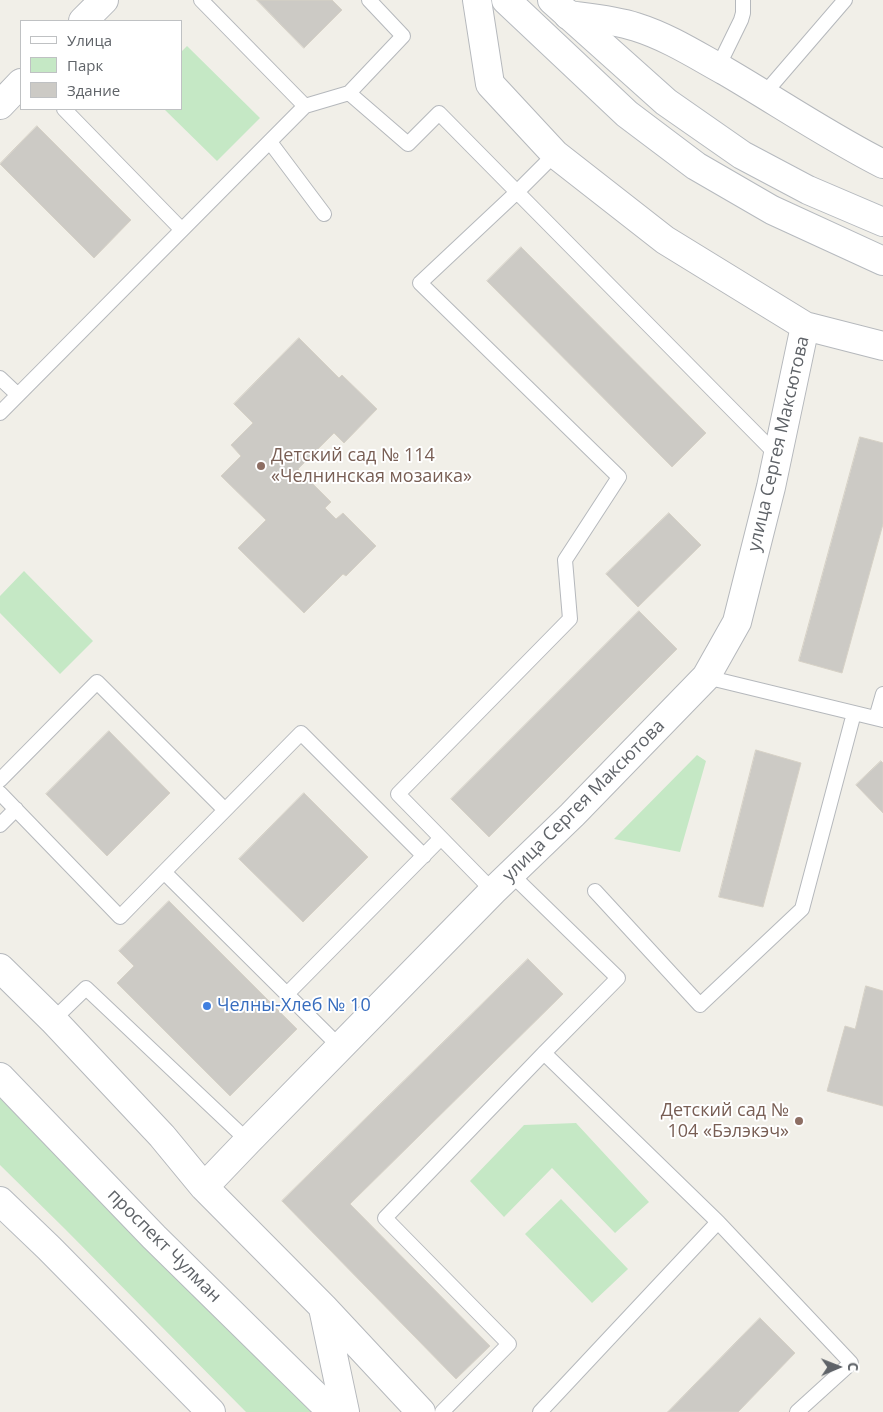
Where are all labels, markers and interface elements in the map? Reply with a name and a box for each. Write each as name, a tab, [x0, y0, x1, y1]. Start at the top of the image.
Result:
legend	[20, 20, 182, 110]
text: Улица	[67, 30, 112, 50]
text: Парк	[67, 55, 103, 75]
text: Здание	[67, 80, 120, 100]
street label: улица Сергея Максютова	[744, 334, 814, 554]
place label: Детский сад № 114 «Челнинская мозаика»	[271, 445, 472, 488]
marker: Детский сад № 114 «Челнинская мозаика»	[255, 460, 267, 472]
street label: улица Сергея Максютова	[498, 715, 670, 887]
place label: Челны-Хлеб № 10	[217, 995, 371, 1017]
marker: Челны-Хлеб № 10	[201, 1000, 213, 1012]
place label: Детский сад № 104 «Бэлэкэч»	[661, 1100, 789, 1142]
marker: Детский сад № 104 «Бэлэкэч»	[793, 1115, 805, 1127]
street label: проспект Чулман	[103, 1185, 225, 1307]
north arrow	[813, 1342, 863, 1392]
text: С	[844, 1362, 863, 1371]

